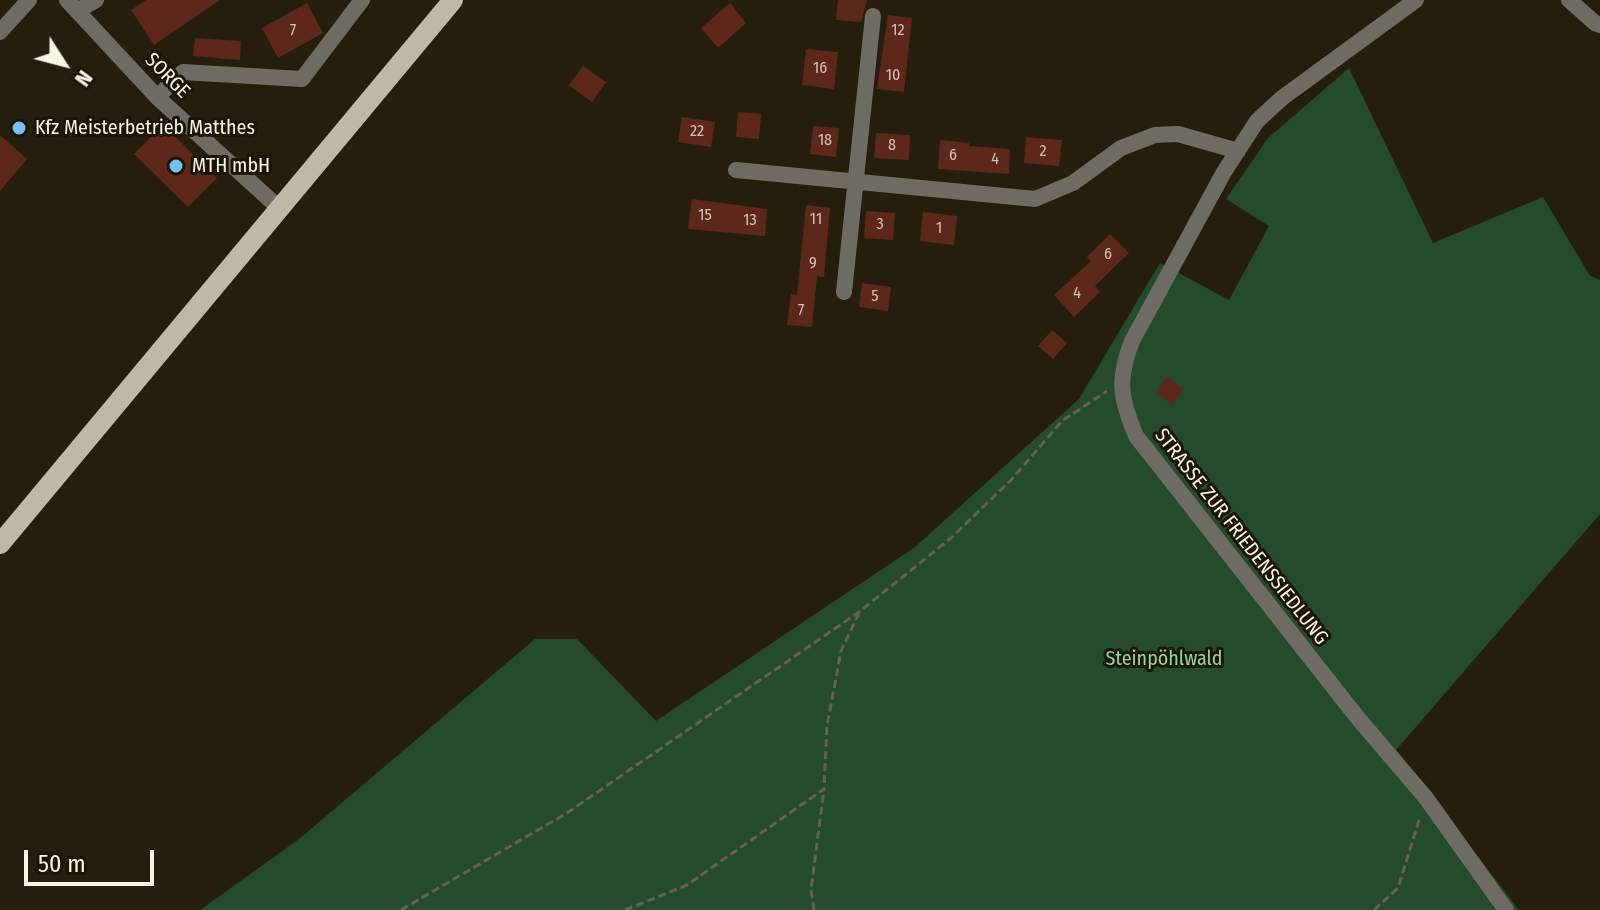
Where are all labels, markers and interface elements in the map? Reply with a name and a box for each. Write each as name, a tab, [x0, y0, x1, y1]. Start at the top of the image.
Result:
house number: 7	[290, 21, 296, 41]
house number: 12	[891, 21, 905, 41]
north arrow	[24, 24, 104, 104]
street label: SORGE	[139, 48, 195, 104]
house number: 16	[813, 59, 827, 79]
text: N	[69, 65, 99, 92]
house number: 10	[886, 66, 900, 86]
place label: Kfz Meisterbetrieb Matthes	[35, 116, 255, 140]
marker: Kfz Meisterbetrieb Matthes	[10, 119, 28, 137]
house number: 22	[690, 122, 704, 142]
house number: 18	[818, 131, 832, 151]
house number: 8	[888, 136, 896, 156]
house number: 2	[1039, 142, 1047, 162]
house number: 6	[949, 146, 957, 166]
house number: 4	[991, 150, 999, 170]
place label: MTH mbH	[192, 154, 270, 178]
marker: MTH mbH	[167, 157, 185, 175]
house number: 15	[698, 206, 712, 226]
house number: 11	[810, 210, 822, 230]
house number: 13	[743, 211, 757, 231]
house number: 3	[876, 215, 884, 235]
house number: 1	[936, 219, 942, 239]
house number: 6	[1104, 245, 1112, 265]
house number: 9	[809, 254, 817, 274]
house number: 4	[1073, 284, 1081, 304]
house number: 5	[871, 287, 879, 307]
house number: 7	[798, 301, 804, 321]
street label: STRASSE ZUR FRIEDENSSIEDLUNG	[1149, 424, 1333, 650]
park label: Steinpöhlwald	[1106, 647, 1222, 671]
scale bar	[28, 834, 158, 884]
text: 50 m	[38, 850, 86, 878]

